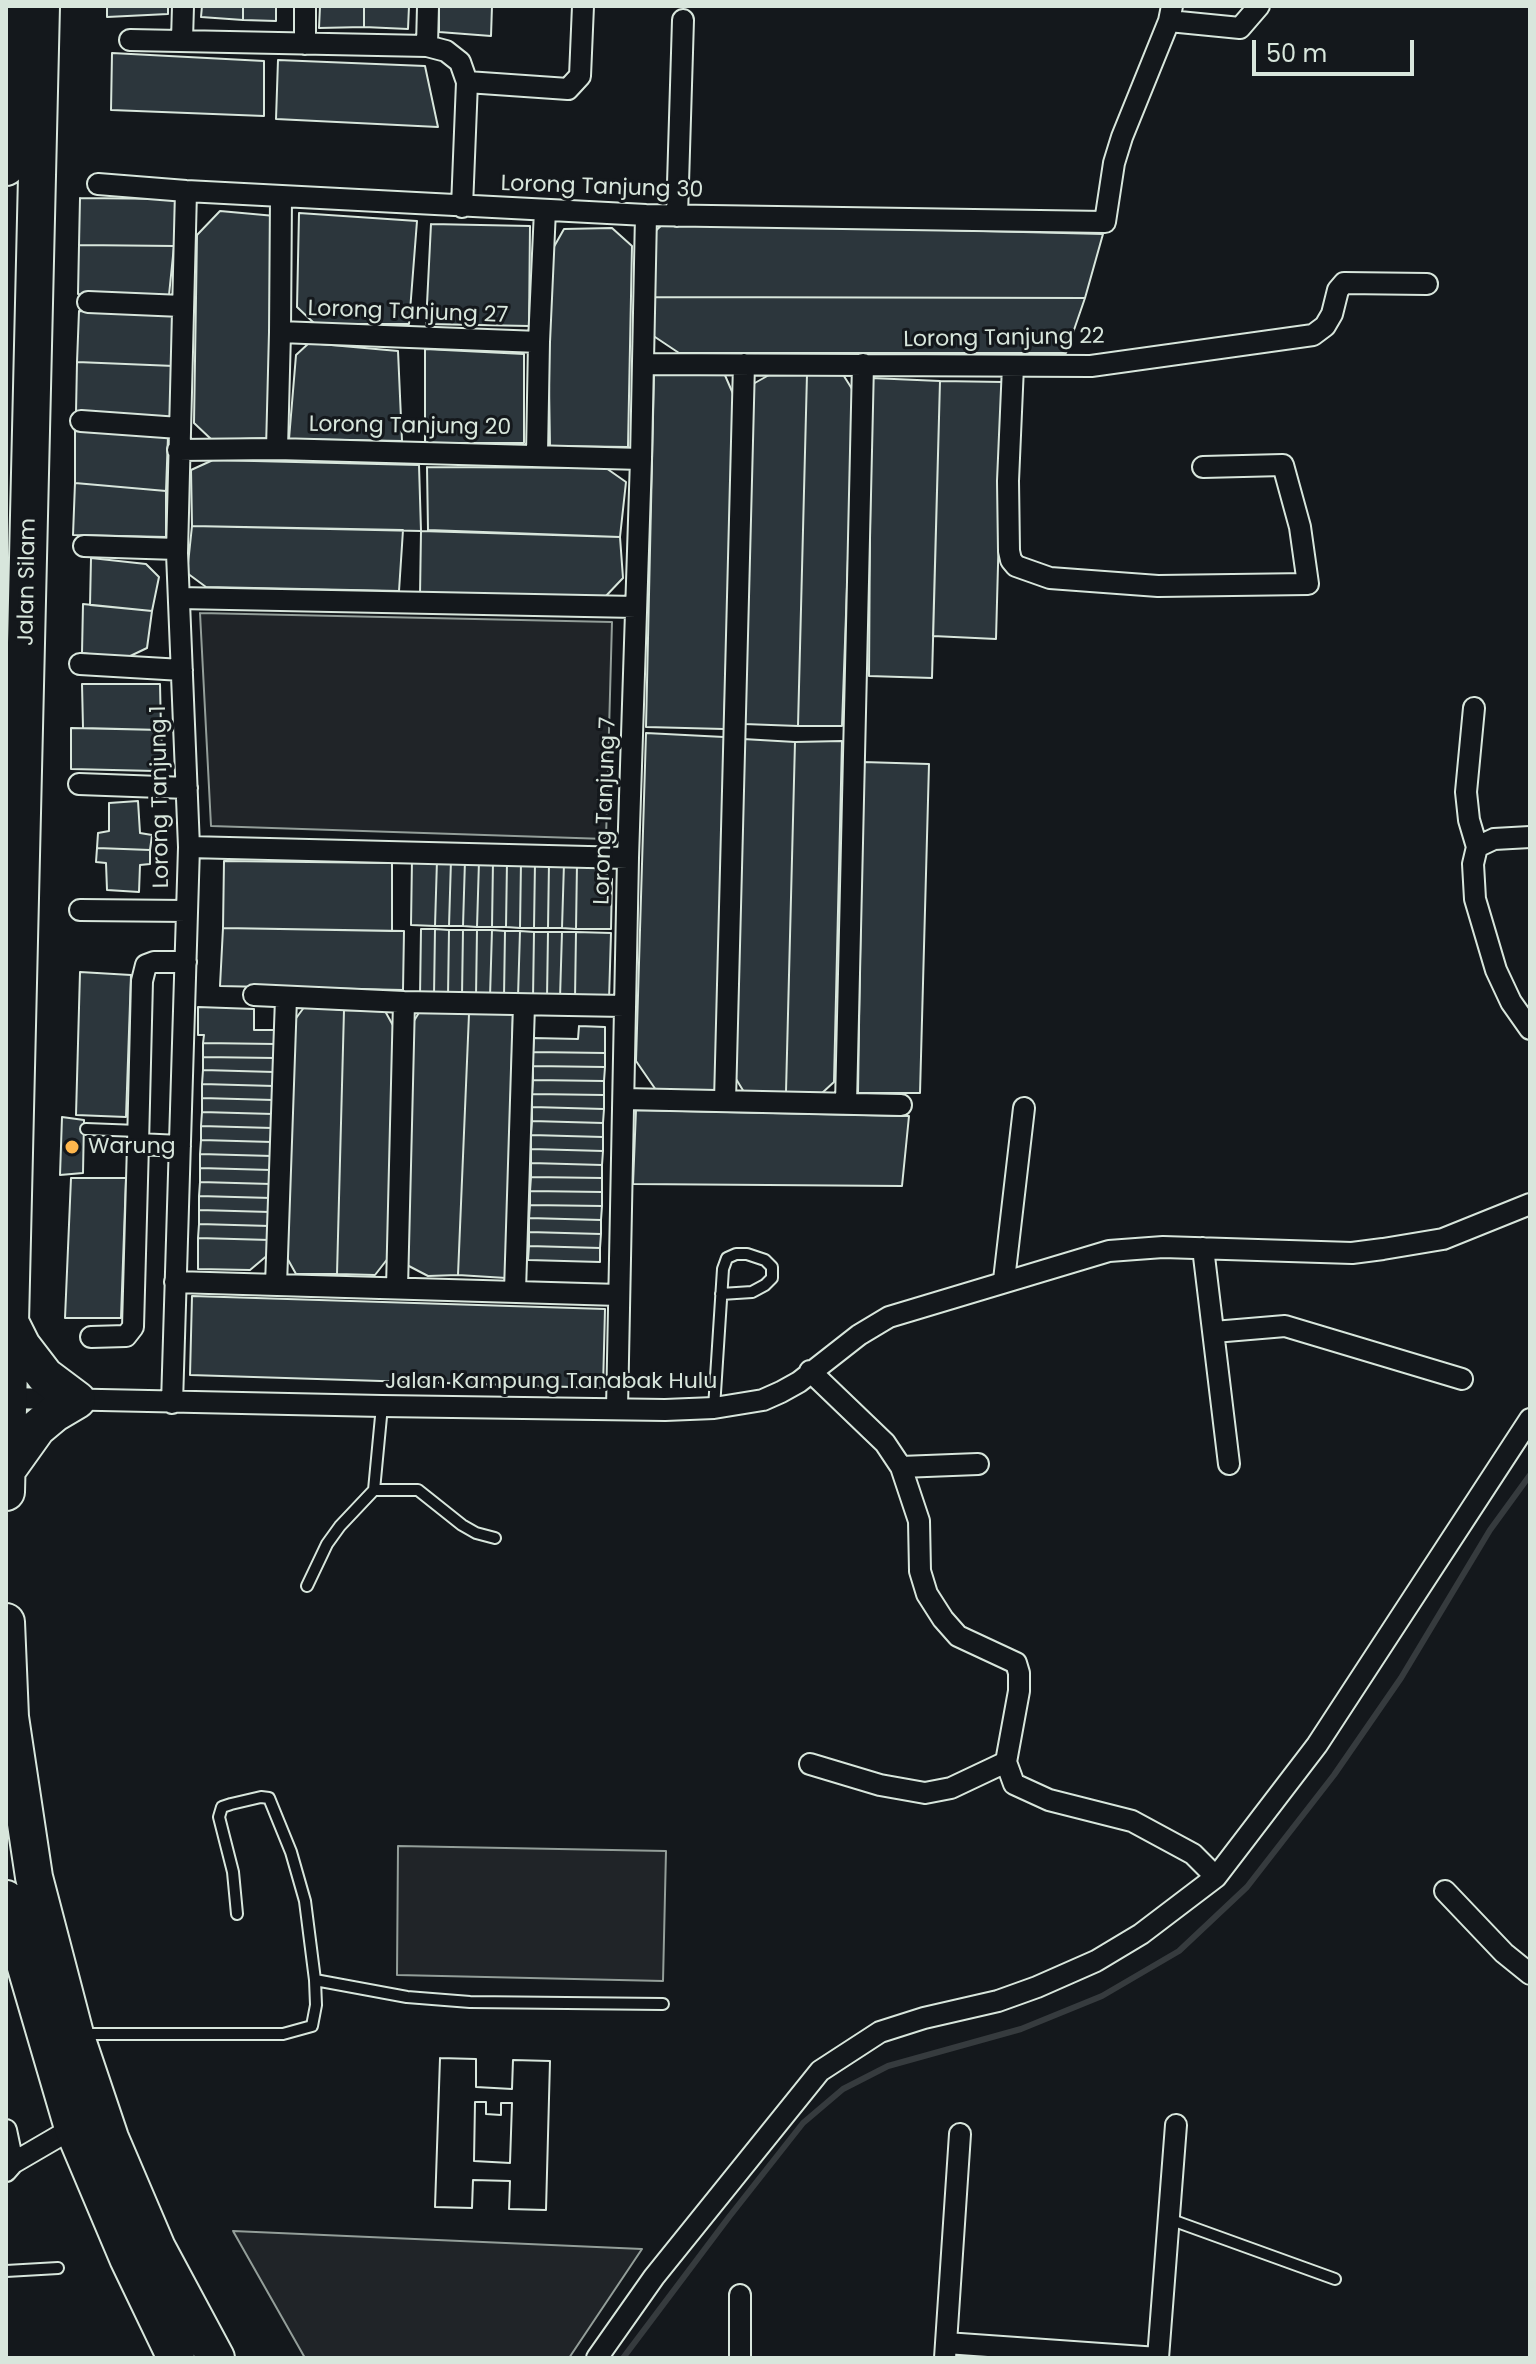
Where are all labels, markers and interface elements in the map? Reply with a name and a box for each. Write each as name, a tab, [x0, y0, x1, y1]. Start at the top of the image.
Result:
scale bar	[1256, 24, 1418, 74]
text: 50 m	[1266, 37, 1327, 70]
street label: Lorong Tanjung 30	[500, 171, 704, 205]
street label: Lorong Tanjung 27	[307, 296, 509, 330]
street label: Lorong Tanjung 22	[903, 324, 1105, 354]
street label: Lorong Tanjung 20	[309, 412, 511, 442]
street label: Jalan Silam	[14, 518, 42, 646]
street label: Lorong Tanjung 1	[146, 705, 176, 889]
street label: Lorong Tanjung 7	[590, 717, 622, 905]
place label: Warung	[88, 1134, 176, 1160]
marker: Warung	[63, 1138, 81, 1156]
street label: Jalan Kampung Tanabak Hulu	[385, 1369, 717, 1395]

